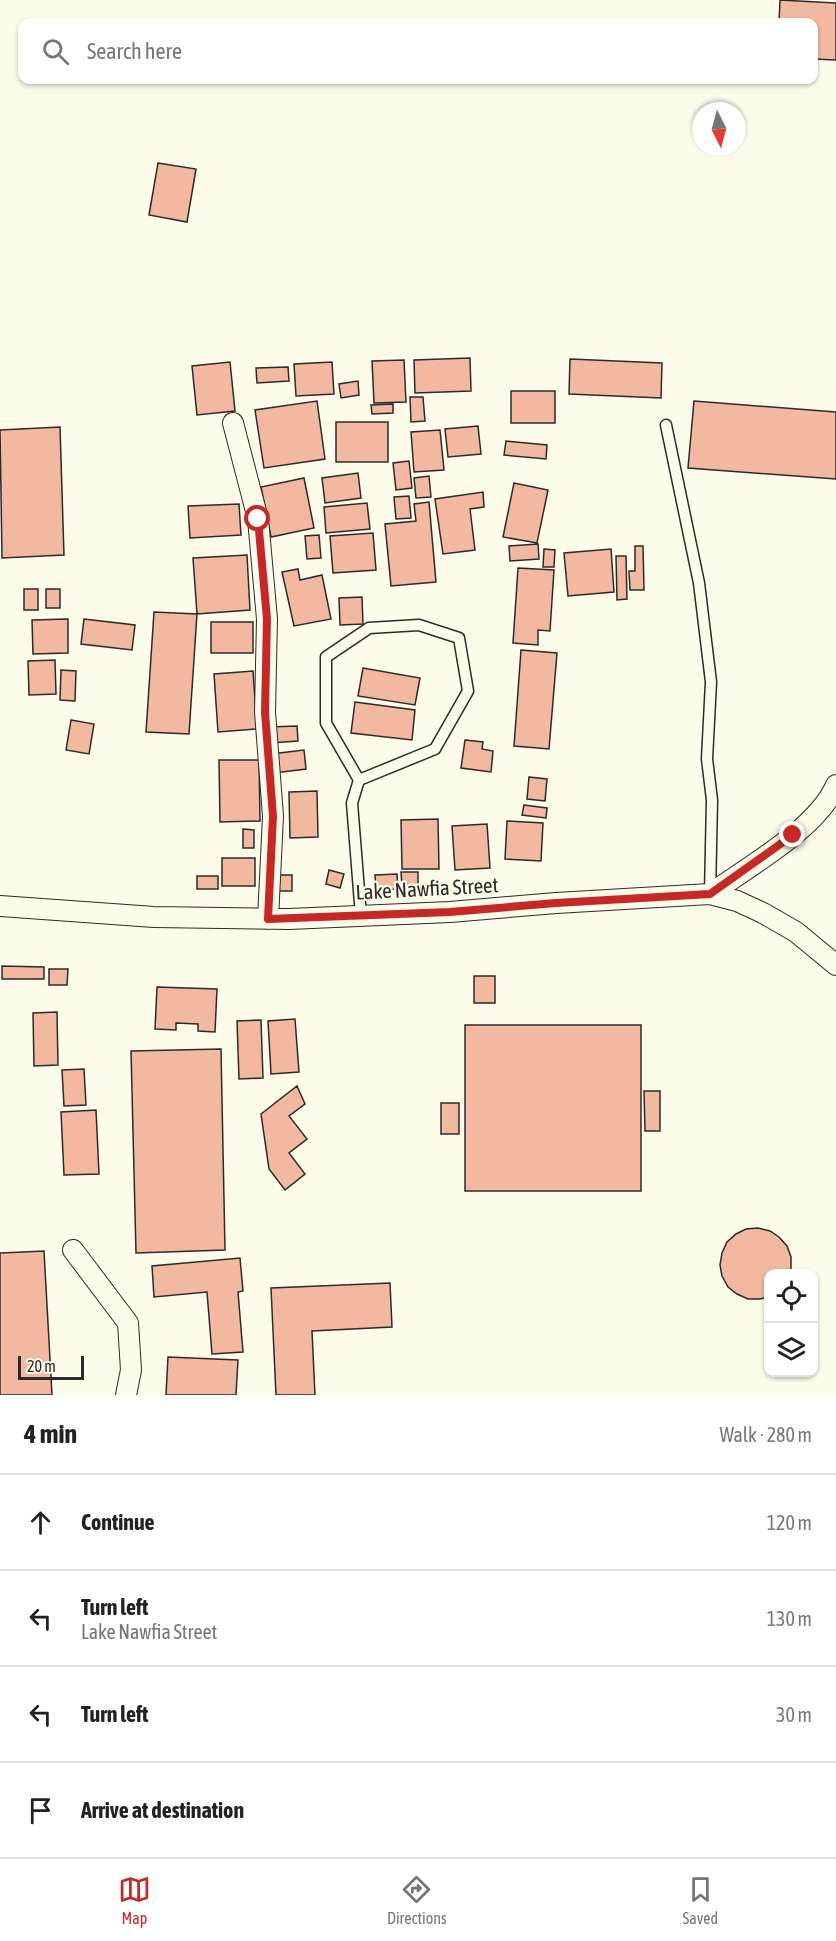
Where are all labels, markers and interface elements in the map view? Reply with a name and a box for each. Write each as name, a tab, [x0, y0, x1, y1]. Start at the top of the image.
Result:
search box	[18, 18, 818, 84]
icon: search	[39, 35, 72, 68]
text: Search here	[87, 38, 182, 64]
north arrow	[692, 102, 746, 156]
route start	[244, 505, 270, 531]
route end	[779, 821, 805, 847]
street label: Lake Nawfia Street	[355, 872, 499, 904]
map controls	[764, 1269, 818, 1377]
button: locate	[764, 1269, 818, 1323]
button: layers	[764, 1323, 818, 1377]
scale bar	[18, 1353, 84, 1380]
text: 20 m	[27, 1357, 56, 1375]
text: 4 min	[24, 1419, 77, 1449]
text: Walk · 280 m	[720, 1423, 812, 1446]
icon: ahead	[24, 1506, 57, 1539]
text: Continue	[81, 1509, 155, 1535]
text: 120 m	[767, 1511, 812, 1534]
text: Turn left	[81, 1594, 148, 1620]
icon: left	[24, 1602, 57, 1635]
text: 130 m	[767, 1607, 812, 1630]
text: Lake Nawfia Street	[81, 1620, 217, 1643]
icon: left	[24, 1698, 57, 1731]
text: Turn left	[81, 1701, 148, 1727]
text: 30 m	[776, 1703, 812, 1726]
icon: arrive	[24, 1794, 57, 1827]
text: Arrive at destination	[81, 1797, 244, 1823]
tab: Map	[118, 1873, 151, 1927]
tab: Directions	[387, 1873, 447, 1927]
tab: Saved	[683, 1873, 718, 1927]

